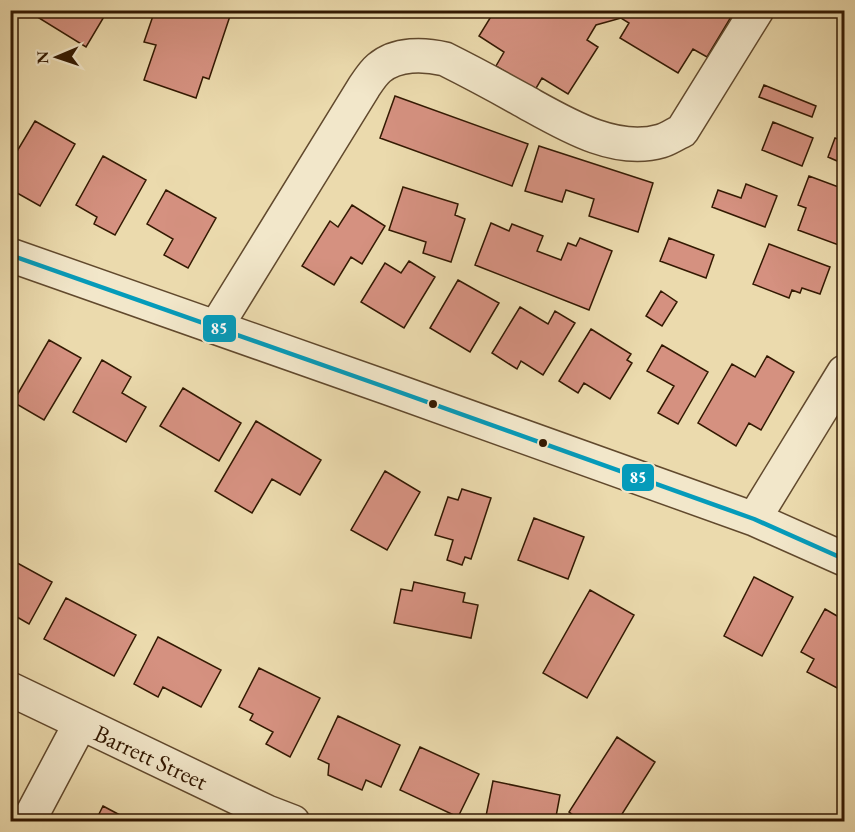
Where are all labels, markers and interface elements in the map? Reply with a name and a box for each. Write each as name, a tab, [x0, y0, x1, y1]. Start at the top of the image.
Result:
north arrow	[27, 27, 87, 87]
text: N	[32, 51, 53, 64]
line badge: 85	[202, 314, 237, 343]
text: 85	[211, 318, 227, 339]
unlabelled marker	[427, 398, 439, 410]
unlabelled marker	[537, 437, 549, 449]
line badge: 85	[621, 463, 655, 492]
text: 85	[630, 467, 646, 488]
street label: Barrett Street	[89, 717, 213, 797]

